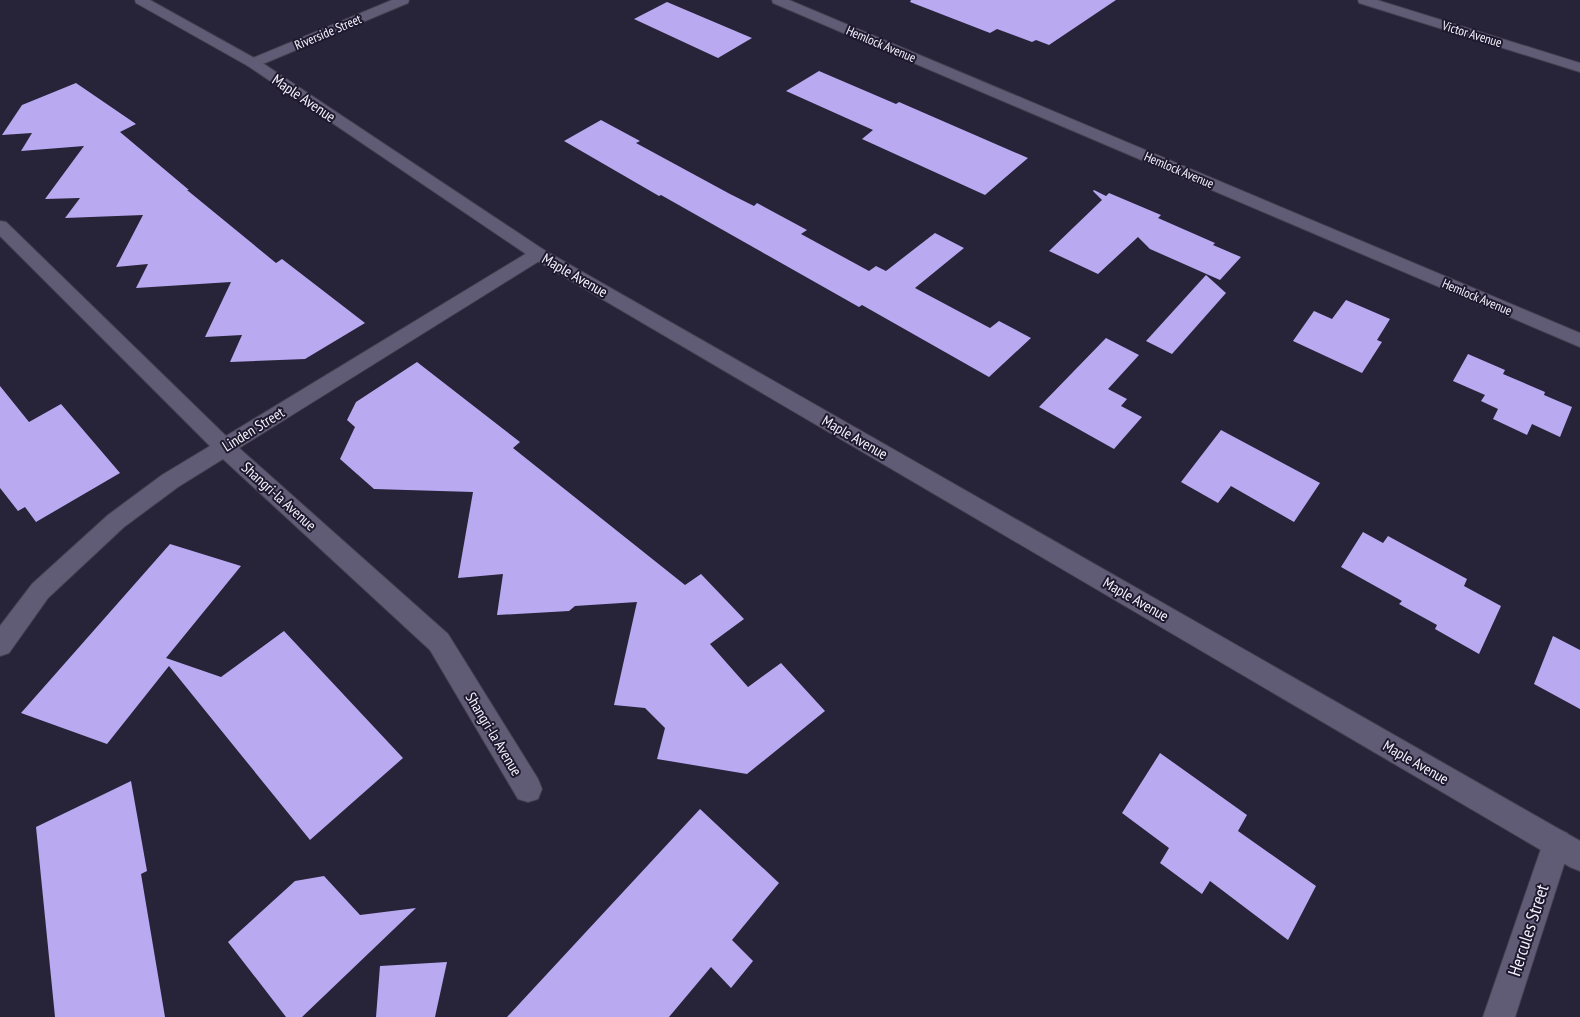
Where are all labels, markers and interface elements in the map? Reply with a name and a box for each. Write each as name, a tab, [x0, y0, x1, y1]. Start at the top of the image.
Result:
street label: Riverside Street	[292, 10, 364, 54]
street label: Victor Avenue	[1439, 17, 1504, 51]
street label: Hemlock Avenue	[844, 22, 918, 66]
street label: Maple Avenue	[269, 70, 339, 126]
street label: Hemlock Avenue	[1142, 148, 1216, 192]
street label: Maple Avenue	[539, 249, 611, 301]
street label: Hemlock Avenue	[1440, 275, 1514, 319]
street label: Linden Street	[218, 403, 288, 455]
street label: Maple Avenue	[819, 411, 891, 463]
street label: Shangri-la Avenue	[238, 457, 320, 535]
street label: Maple Avenue	[1100, 573, 1172, 625]
street label: Shangri-la Avenue	[462, 689, 526, 779]
street label: Maple Avenue	[1380, 736, 1452, 788]
street label: Hercules Street	[1502, 881, 1554, 979]

